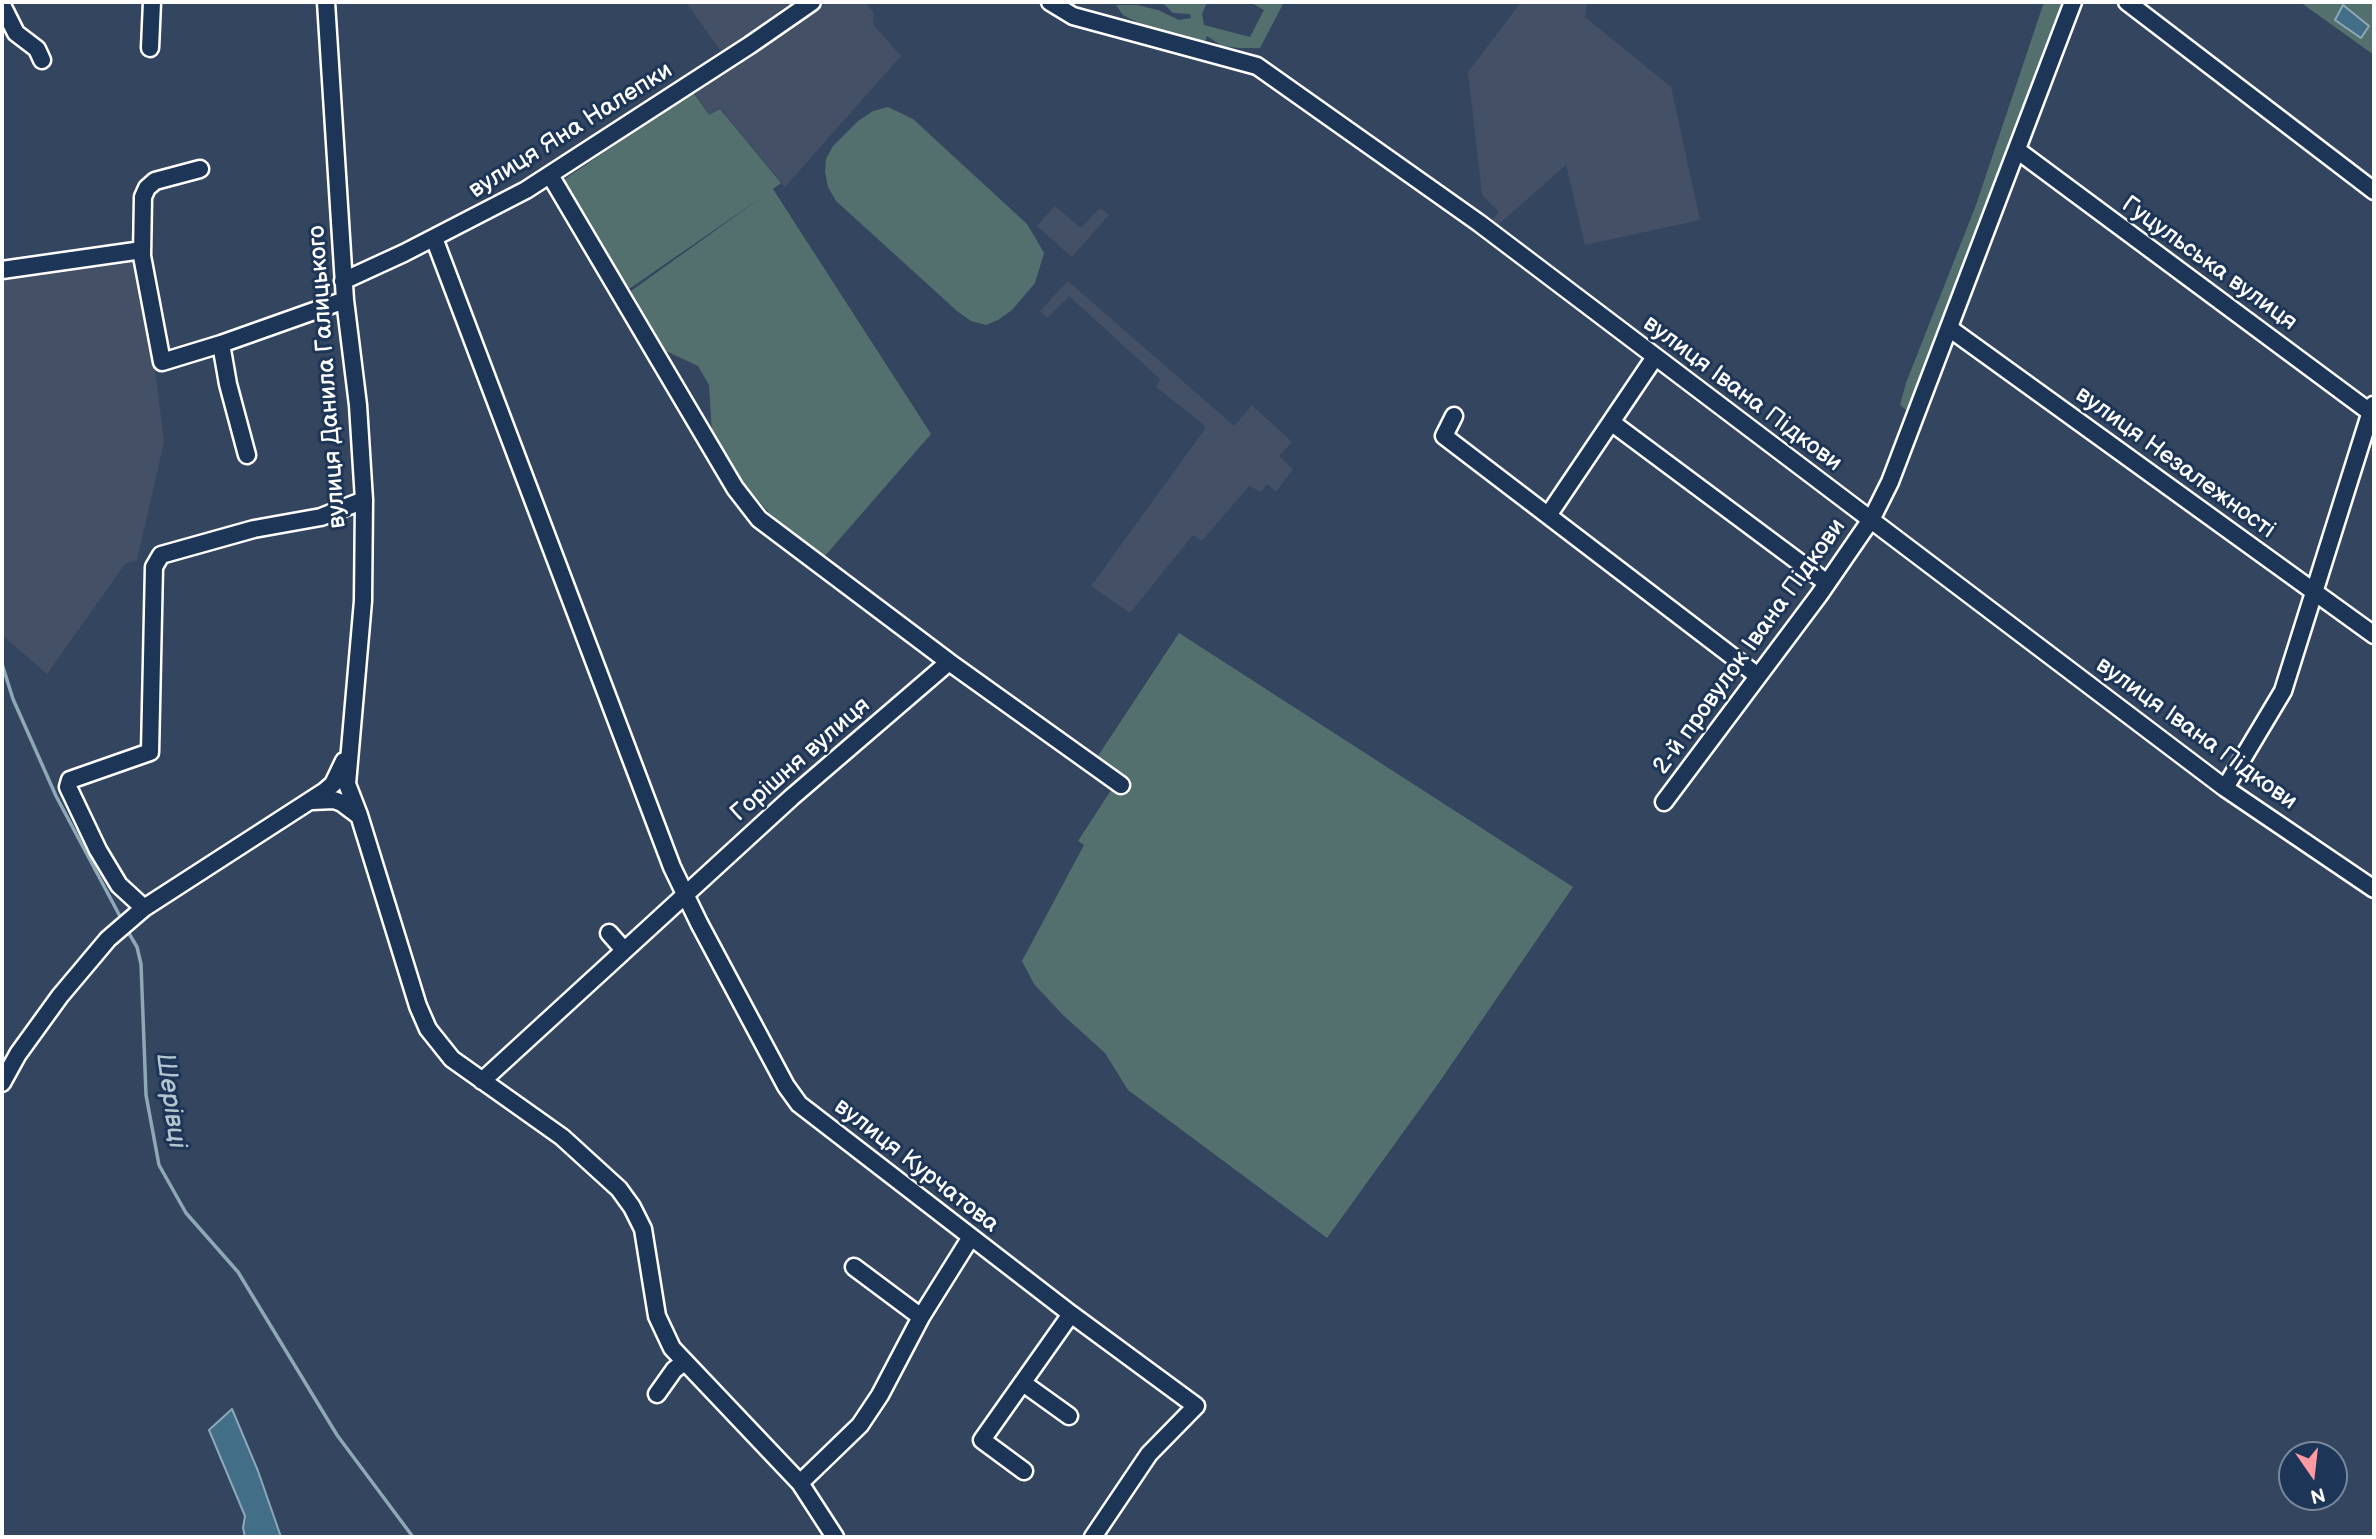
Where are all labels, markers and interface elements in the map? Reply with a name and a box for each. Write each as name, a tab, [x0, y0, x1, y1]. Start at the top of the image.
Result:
street label: вулиця Яна Налепки	[464, 57, 678, 205]
street label: Гуцульська вулиця	[2116, 191, 2302, 337]
street label: вулиця Данила Галицького	[303, 225, 353, 529]
street label: вулиця Івана Підкови	[1637, 310, 1847, 478]
street label: вулиця Незалежності	[2069, 381, 2281, 545]
street label: 2-й провулок Івана Підкови	[1647, 513, 1853, 781]
street label: вулиця Івана Підкови	[2090, 651, 2302, 817]
street label: Горішня вулиця	[725, 692, 877, 828]
water label: Шерівці	[148, 1051, 192, 1151]
street label: вулиця Курчатова	[828, 1093, 1004, 1239]
north arrow	[2278, 1441, 2348, 1511]
text: N	[2308, 1482, 2327, 1508]

